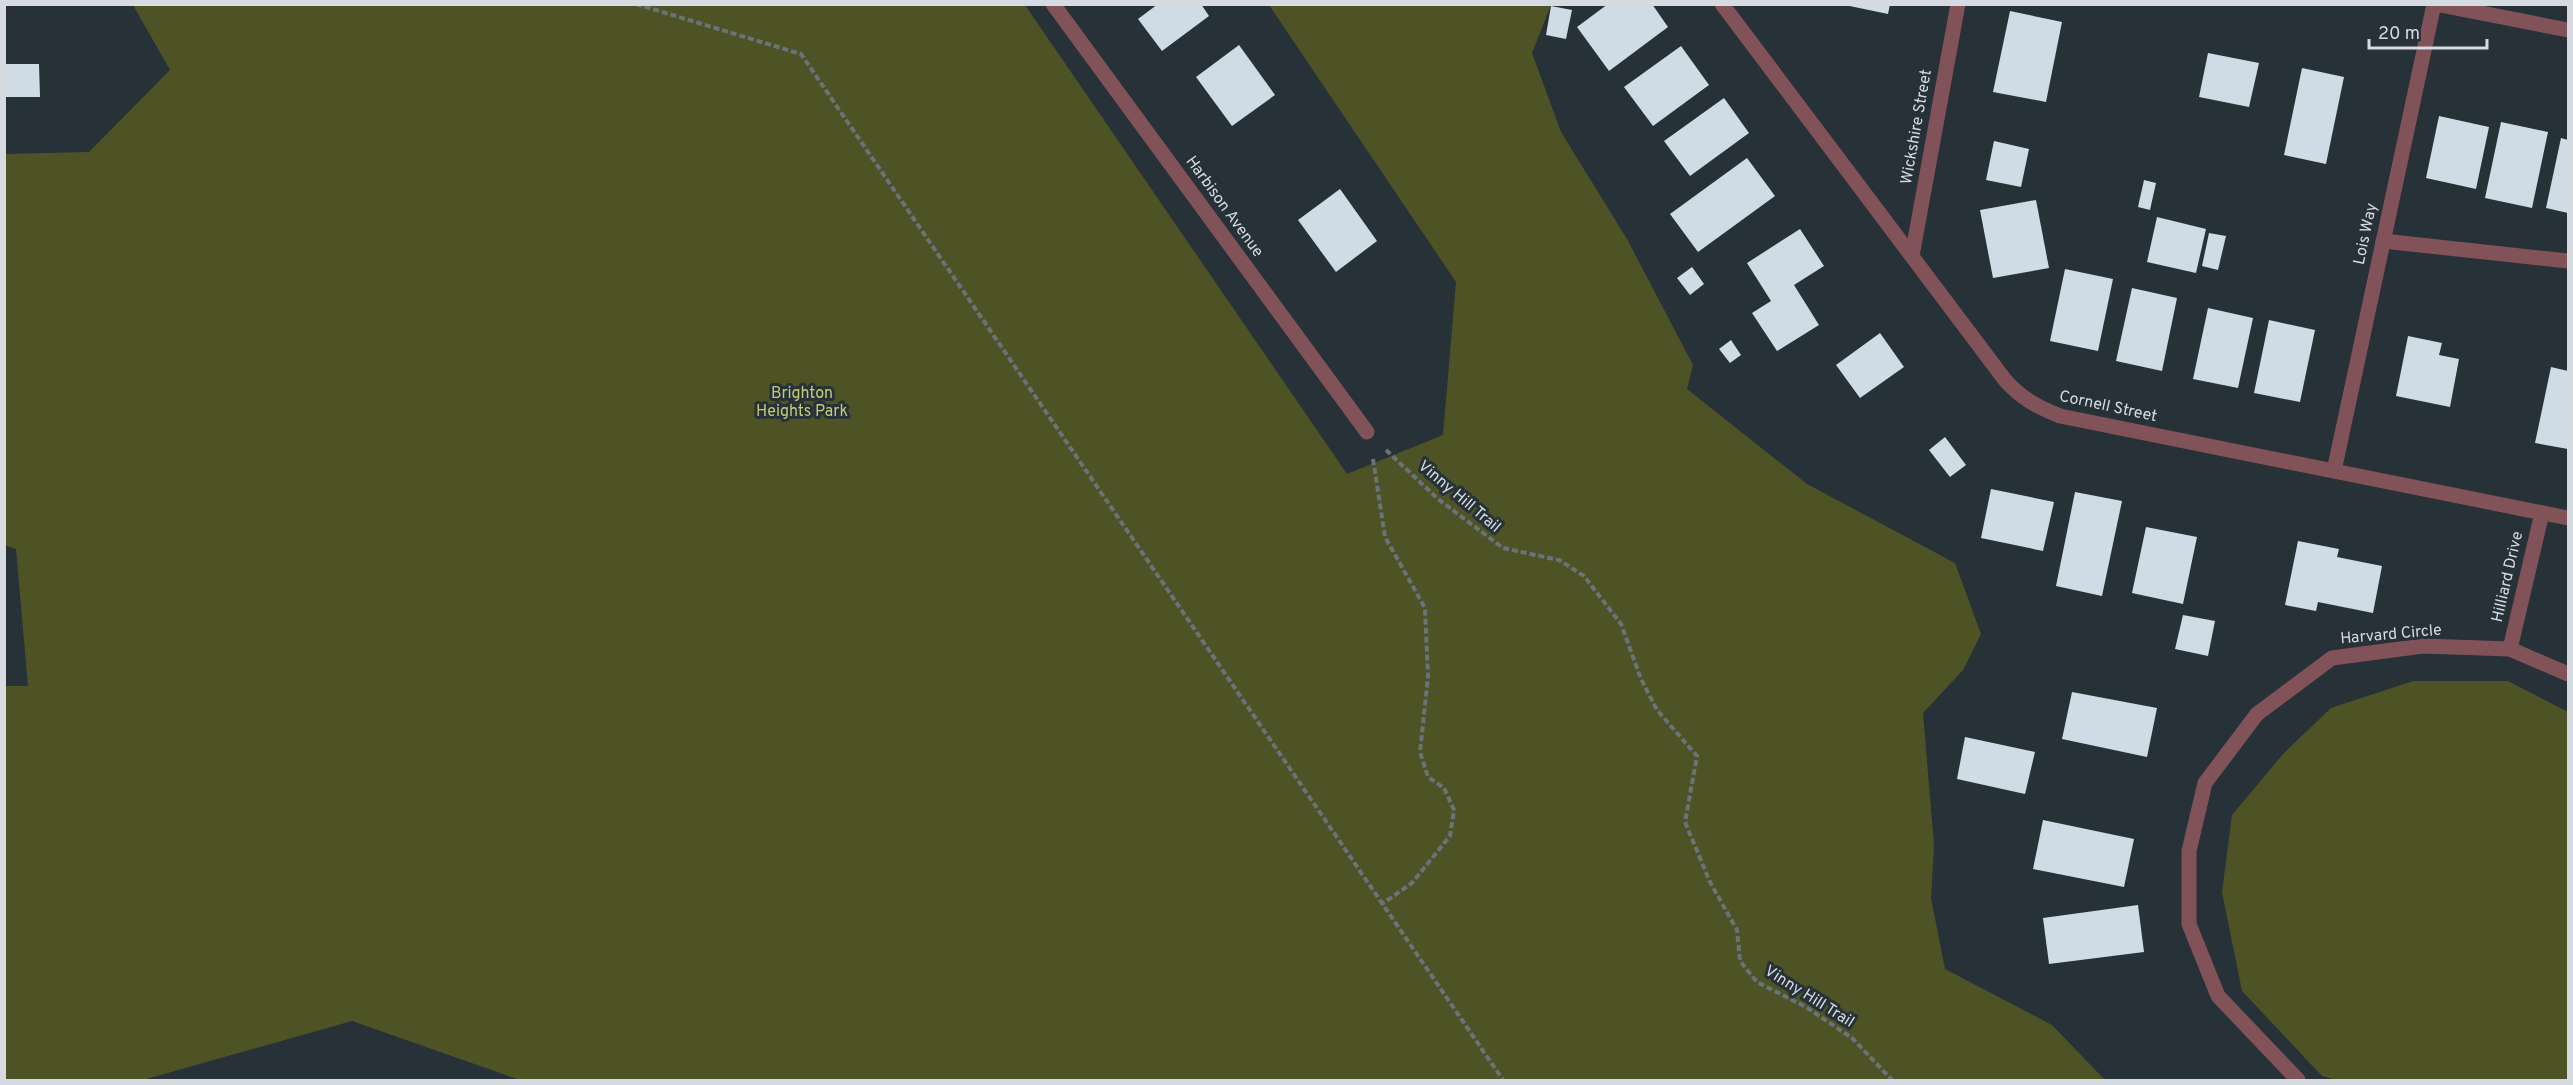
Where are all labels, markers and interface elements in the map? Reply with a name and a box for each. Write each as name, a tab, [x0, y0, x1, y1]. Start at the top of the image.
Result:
scale bar	[2369, 12, 2488, 50]
text: 20 m	[2378, 23, 2420, 46]
street label: Wickshire Street	[1897, 68, 1937, 186]
street label: Harbison Avenue	[1181, 152, 1267, 262]
street label: Lois Way	[2350, 201, 2382, 267]
park label: Brighton Heights Park	[756, 384, 848, 422]
street label: Cornell Street	[2057, 387, 2159, 427]
street label: Vinny Hill Trail	[1413, 456, 1505, 538]
street label: Hilliard Drive	[2488, 530, 2528, 624]
street label: Harvard Circle	[2339, 621, 2443, 649]
street label: Vinny Hill Trail	[1760, 961, 1858, 1033]

